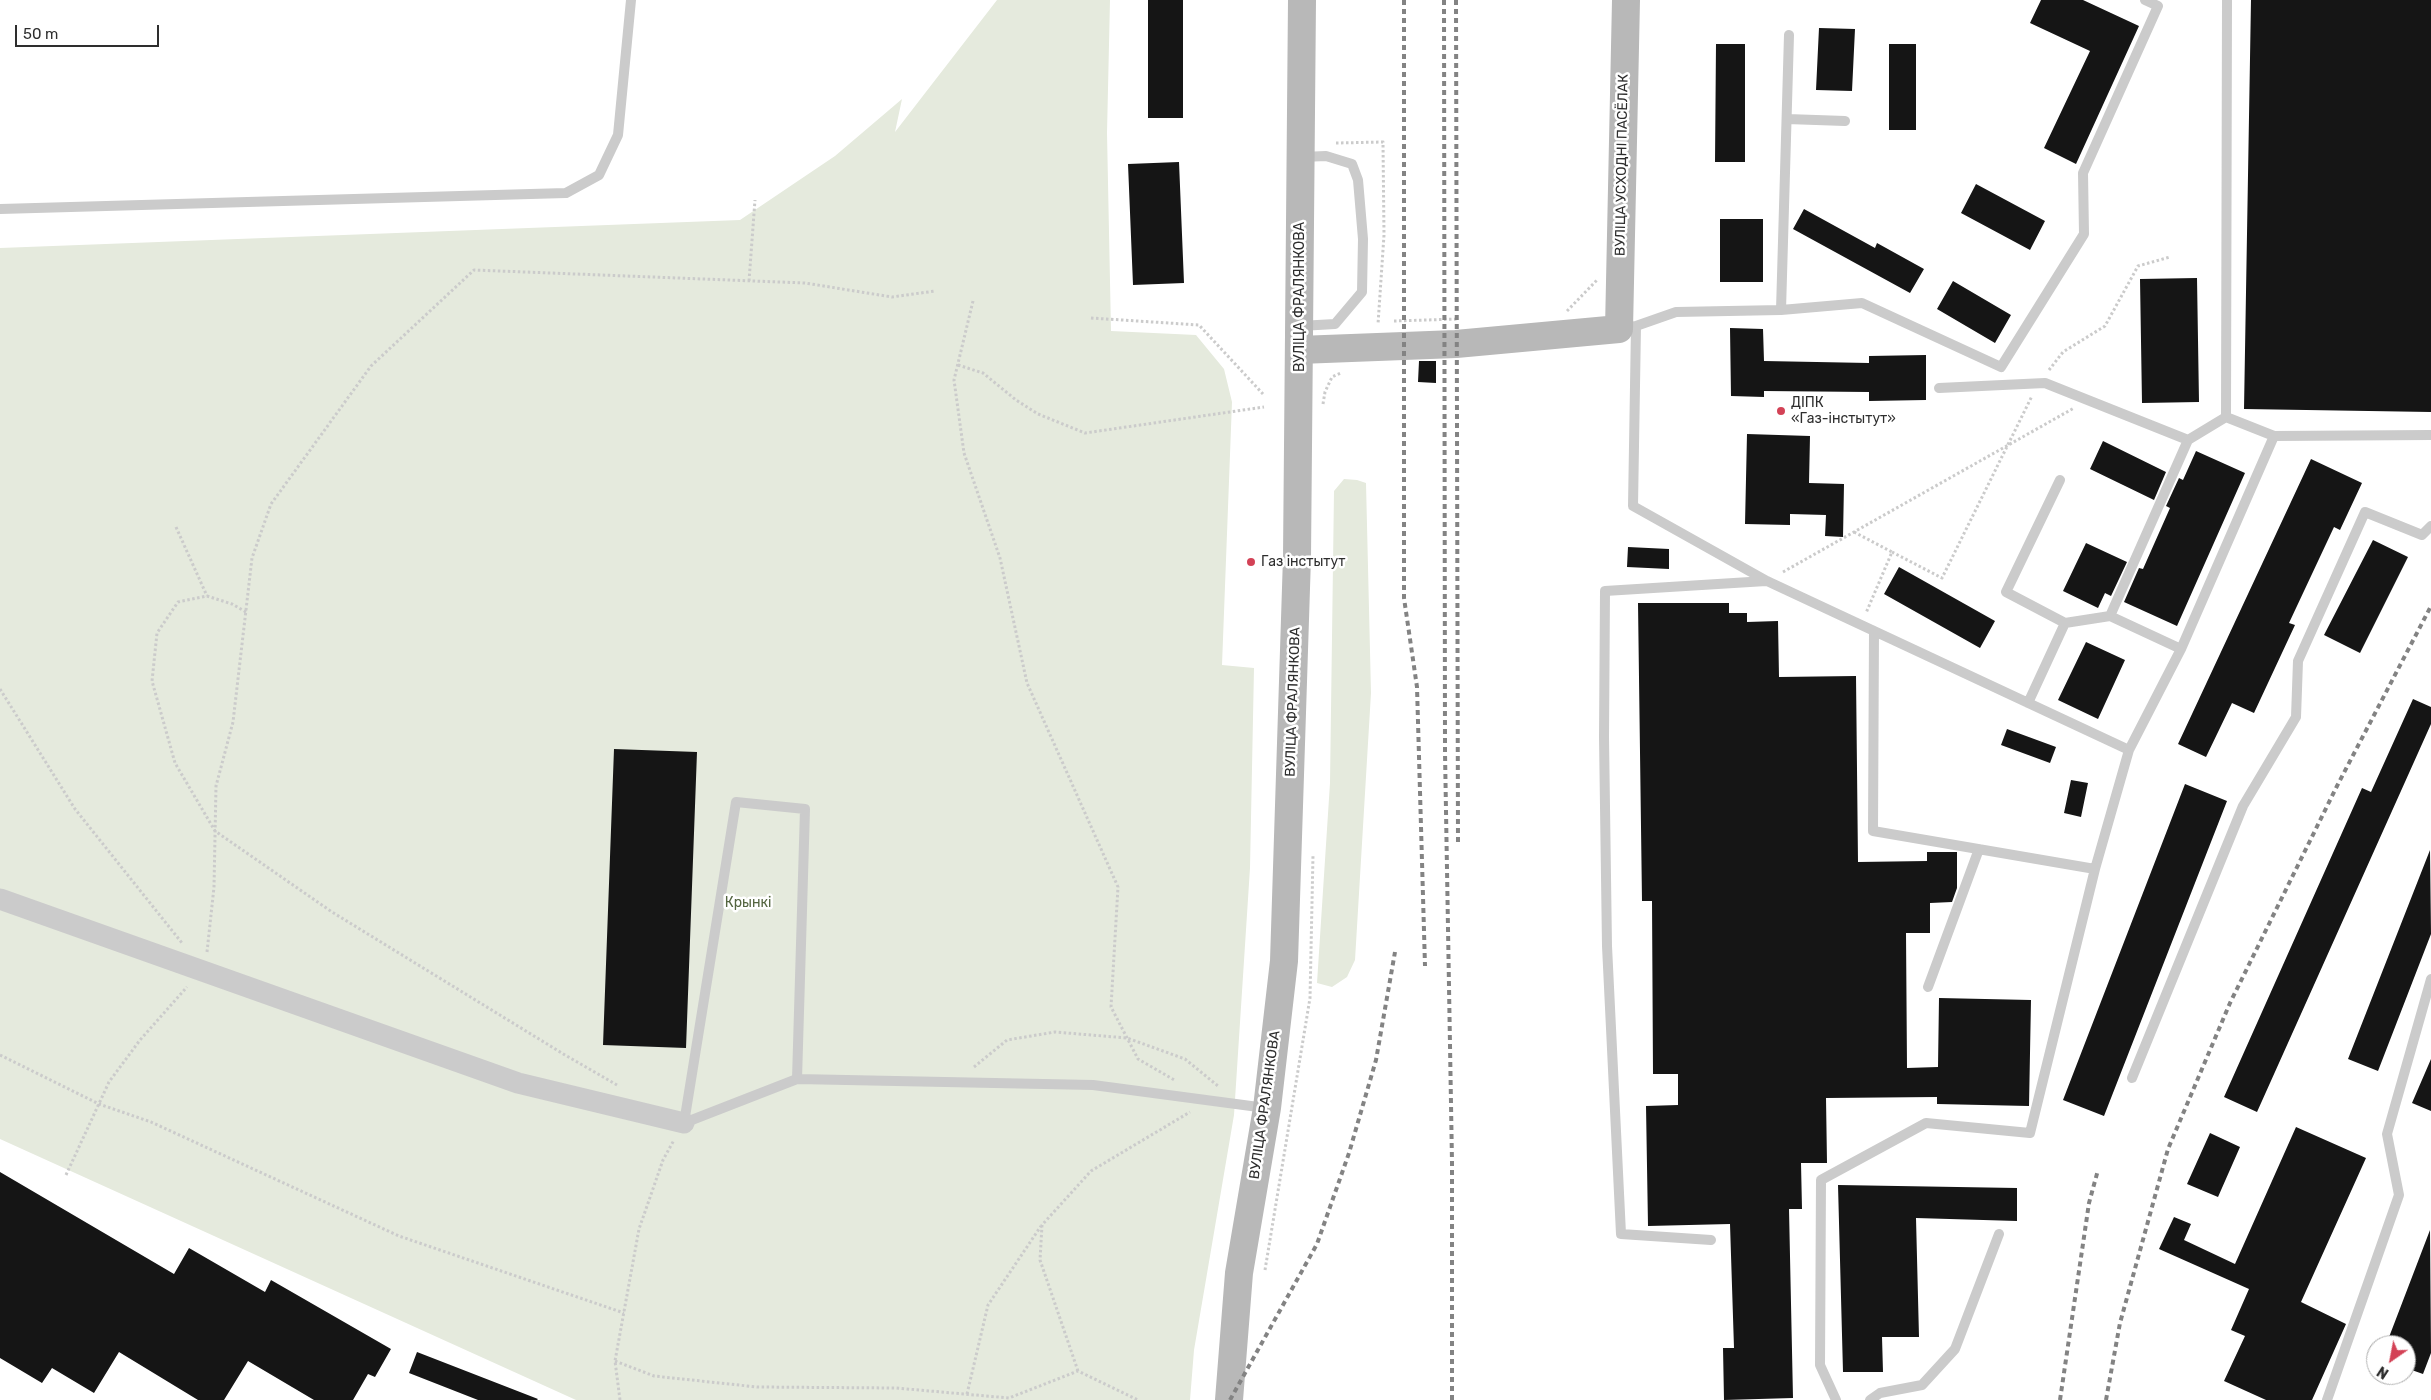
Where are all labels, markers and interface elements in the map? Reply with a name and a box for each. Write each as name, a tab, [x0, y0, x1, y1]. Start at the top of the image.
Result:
scale bar	[18, 15, 161, 47]
text: 50 m	[23, 25, 58, 43]
street label: ВУЛІЦА УСХОДНІ ПАСЁЛАК	[1612, 74, 1632, 256]
street label: ВУЛІЦА ФРАЛЯНКОВА	[1292, 222, 1308, 372]
place label: ДІПК «Газ-інстытут»	[1791, 395, 1896, 428]
marker: ДІПК «Газ-інстытут»	[1775, 405, 1787, 417]
place label: Газ інстытут	[1261, 554, 1345, 570]
marker: Газ інстытут	[1245, 556, 1257, 568]
street label: ВУЛІЦА ФРАЛЯНКОВА	[1282, 627, 1304, 777]
park label: Крынкі	[725, 895, 771, 911]
street label: ВУЛІЦА ФРАЛЯНКОВА	[1246, 1030, 1284, 1180]
north arrow	[2366, 1335, 2416, 1385]
text: N	[2374, 1362, 2392, 1382]

